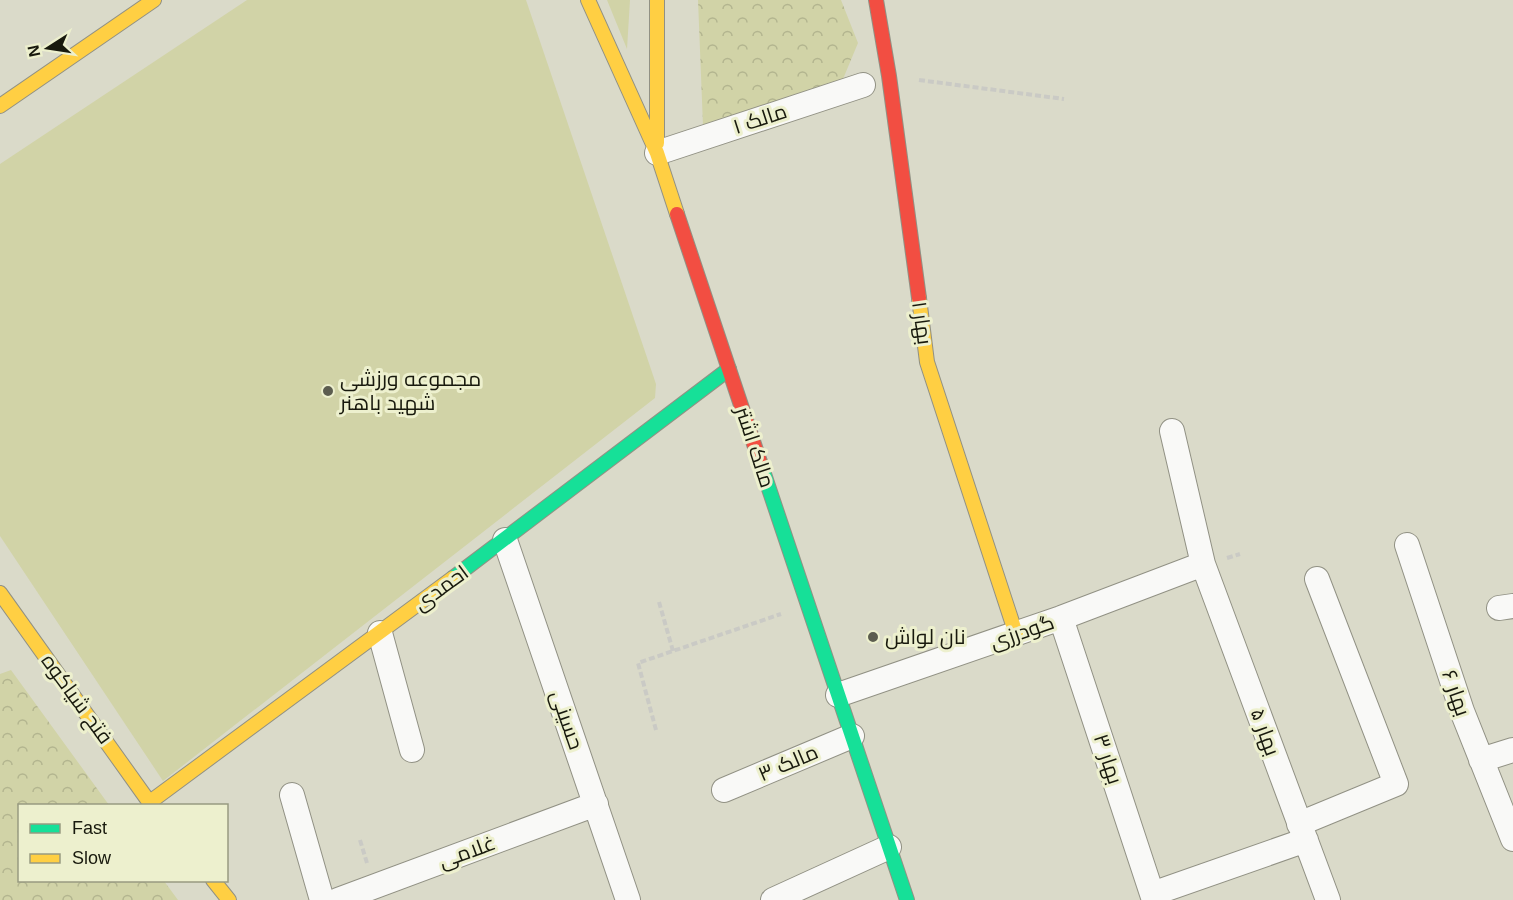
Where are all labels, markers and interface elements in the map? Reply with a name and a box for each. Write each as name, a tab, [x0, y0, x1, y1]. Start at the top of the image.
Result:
north arrow	[18, 18, 78, 78]
text: N	[24, 44, 43, 58]
street label: مالک ۱	[730, 99, 790, 138]
street label: بهار ۱	[906, 300, 937, 346]
place label: مجموعه ورزشی شهید باهنر	[339, 367, 481, 416]
marker: مجموعه ورزشی شهید باهنر	[321, 384, 335, 398]
street label: مالک اشتر	[730, 402, 779, 491]
street label: احمدی	[409, 560, 474, 617]
street label: گودرزی	[987, 610, 1058, 655]
place label: نان لواش	[885, 625, 966, 650]
marker: نان لواش	[866, 630, 880, 644]
street label: فتح شیاکوه	[35, 649, 118, 750]
street label: بهار ۶	[1436, 667, 1475, 719]
street label: حسینی	[545, 687, 588, 753]
street label: بهار ۵	[1244, 705, 1285, 759]
street label: بهار ۳	[1088, 731, 1127, 787]
street label: مالک ۳	[754, 740, 821, 785]
legend	[18, 804, 228, 882]
text: Fast	[72, 818, 107, 838]
street label: غلامی	[435, 831, 499, 874]
text: Slow	[72, 848, 112, 868]

